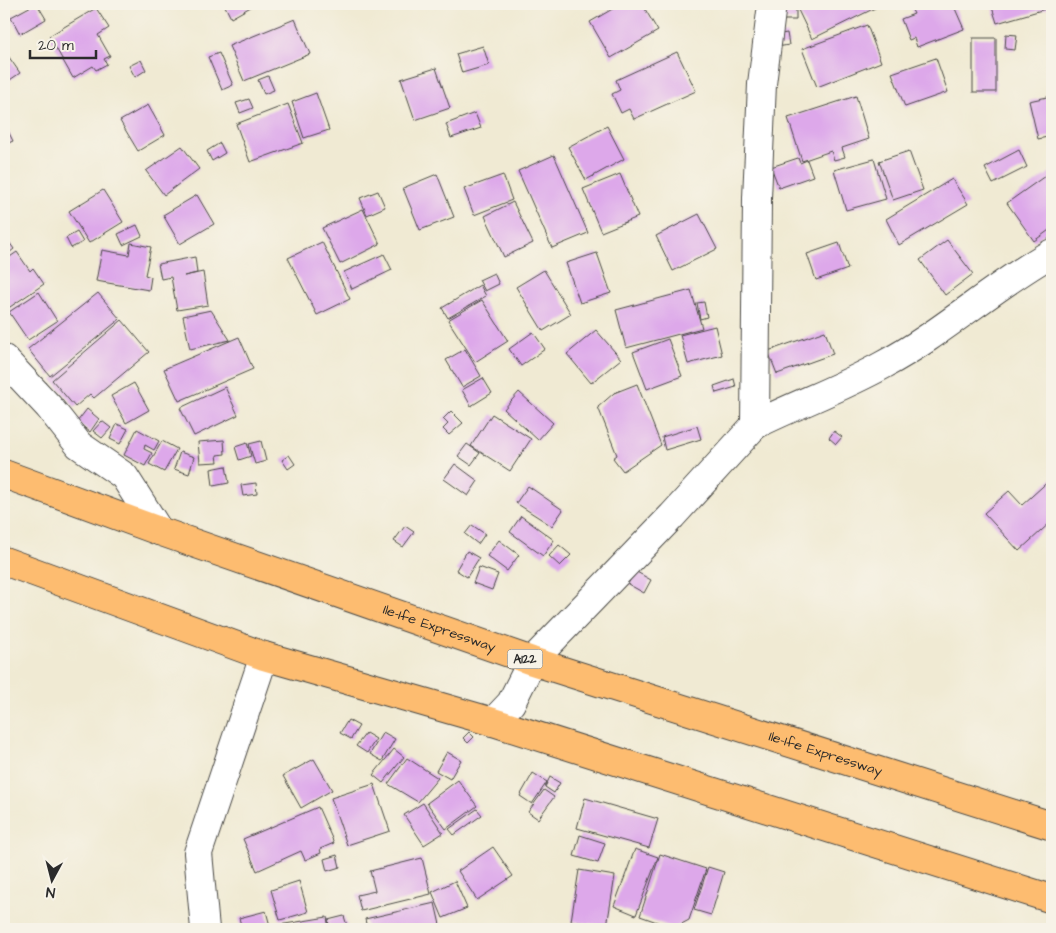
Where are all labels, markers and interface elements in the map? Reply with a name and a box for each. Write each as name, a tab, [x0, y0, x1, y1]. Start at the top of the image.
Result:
scale bar	[30, 28, 96, 60]
text: 20 m	[38, 35, 74, 56]
street label: Ile-Ife Expressway	[380, 600, 499, 658]
road number: A122	[508, 650, 542, 669]
street label: Ile-Ife Expressway	[766, 727, 885, 782]
north arrow	[28, 856, 78, 906]
text: N	[45, 881, 56, 902]

